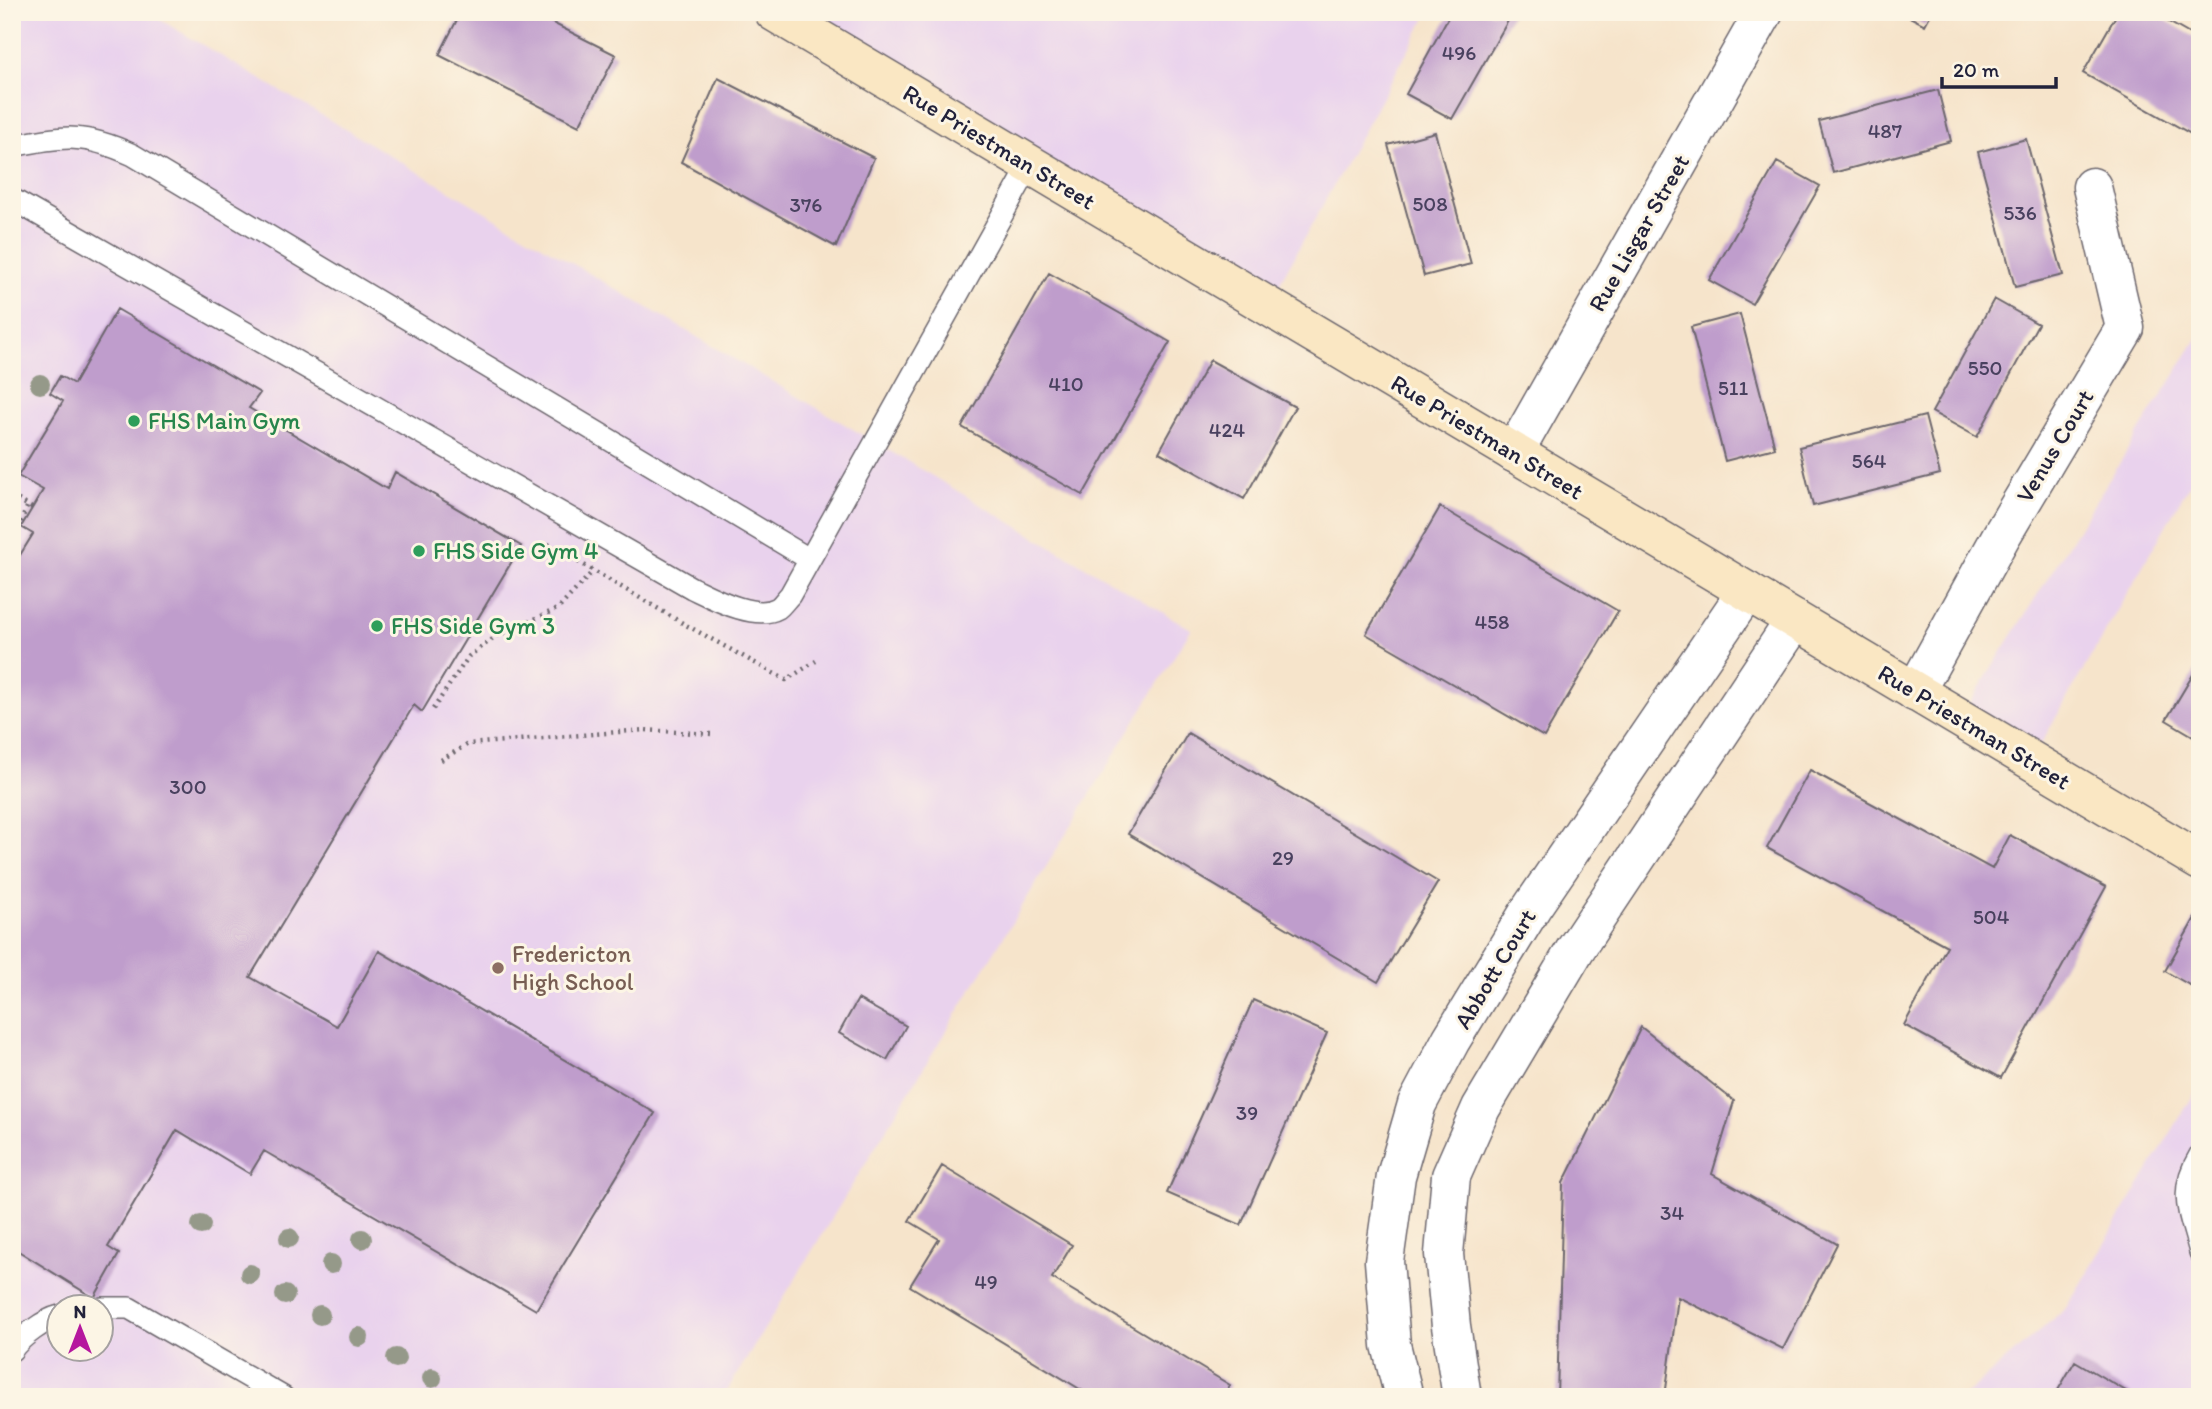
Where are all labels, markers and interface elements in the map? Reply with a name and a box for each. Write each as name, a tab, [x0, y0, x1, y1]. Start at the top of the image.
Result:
house number: 496	[1442, 40, 1476, 65]
scale bar	[1942, 46, 2056, 90]
text: 20 m	[1953, 57, 2000, 82]
street label: Rue Priestman Street	[898, 78, 1101, 215]
house number: 487	[1868, 118, 1902, 143]
street label: Rue Lisgar Street	[1582, 149, 1695, 316]
house number: 508	[1412, 191, 1448, 216]
house number: 376	[790, 192, 822, 217]
house number: 536	[2003, 200, 2037, 225]
house number: 550	[1968, 355, 2003, 380]
street label: Rue Priestman Street	[1386, 368, 1589, 505]
house number: 410	[1048, 371, 1084, 396]
house number: 511	[1718, 375, 1749, 400]
street label: Venus Court	[2009, 384, 2100, 508]
place label: FHS Main Gym	[148, 406, 300, 435]
marker: FHS Main Gym	[126, 413, 142, 429]
house number: 424	[1209, 417, 1246, 442]
house number: 564	[1852, 448, 1887, 473]
place label: FHS Side Gym 4	[433, 536, 598, 565]
marker: FHS Side Gym 4	[411, 543, 427, 559]
house number: 458	[1474, 609, 1510, 634]
place label: FHS Side Gym 3	[391, 611, 555, 640]
marker: FHS Side Gym 3	[369, 618, 385, 634]
street label: Rue Priestman Street	[1873, 658, 2076, 795]
house number: 300	[169, 774, 207, 799]
house number: 29	[1272, 845, 1294, 870]
street label: Abbott Court	[1447, 904, 1542, 1034]
house number: 504	[1973, 904, 2010, 929]
place label: Fredericton High School	[512, 939, 634, 996]
marker: Fredericton High School	[490, 960, 506, 976]
house number: 39	[1236, 1100, 1258, 1125]
house number: 34	[1660, 1200, 1684, 1225]
house number: 49	[974, 1269, 998, 1294]
north arrow	[46, 1294, 116, 1364]
text: N	[74, 1300, 86, 1323]

